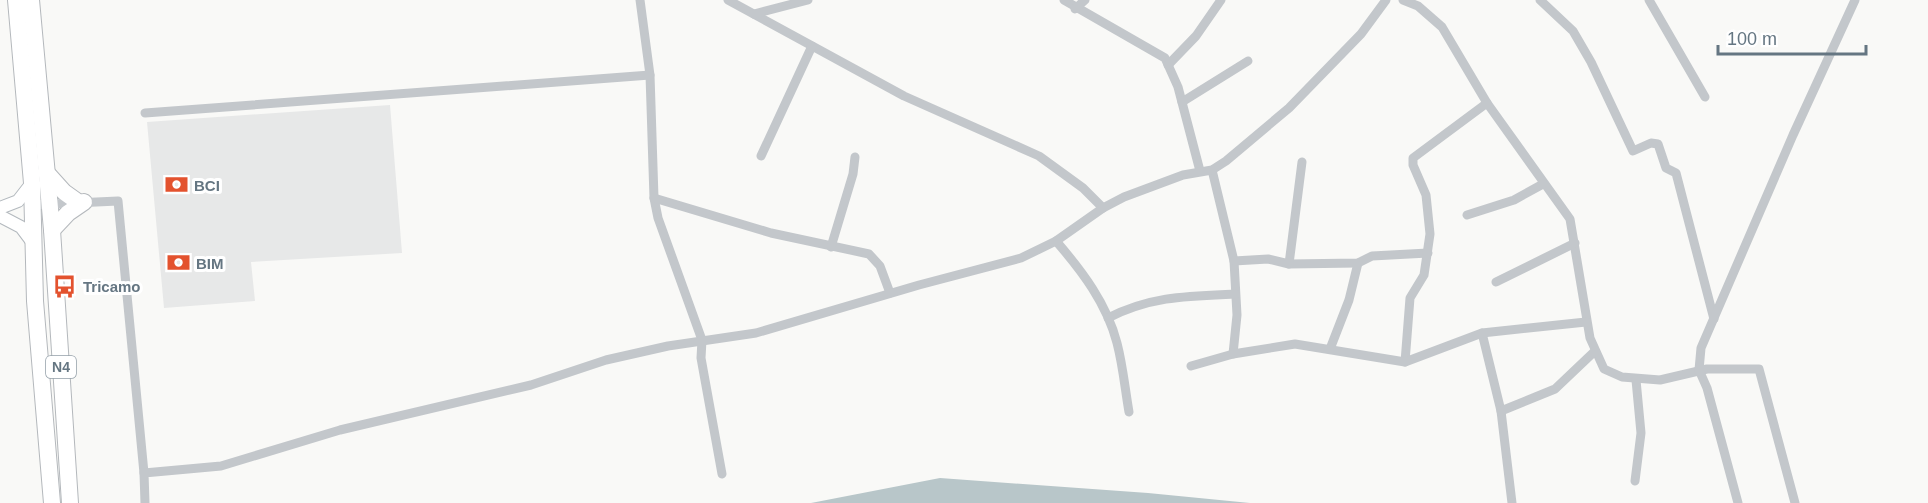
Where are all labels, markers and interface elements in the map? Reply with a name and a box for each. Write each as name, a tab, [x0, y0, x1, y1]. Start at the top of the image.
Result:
scale bar	[1718, 18, 1866, 56]
text: 100 m	[1727, 29, 1777, 49]
bank icon: BCI	[163, 172, 189, 198]
place label: BCI	[194, 177, 220, 194]
bank icon: BIM	[165, 250, 191, 276]
place label: BIM	[196, 255, 224, 272]
bus stop icon: Tricamo	[52, 273, 78, 299]
place label: Tricamo	[83, 278, 141, 295]
road number: N4	[46, 356, 76, 378]

